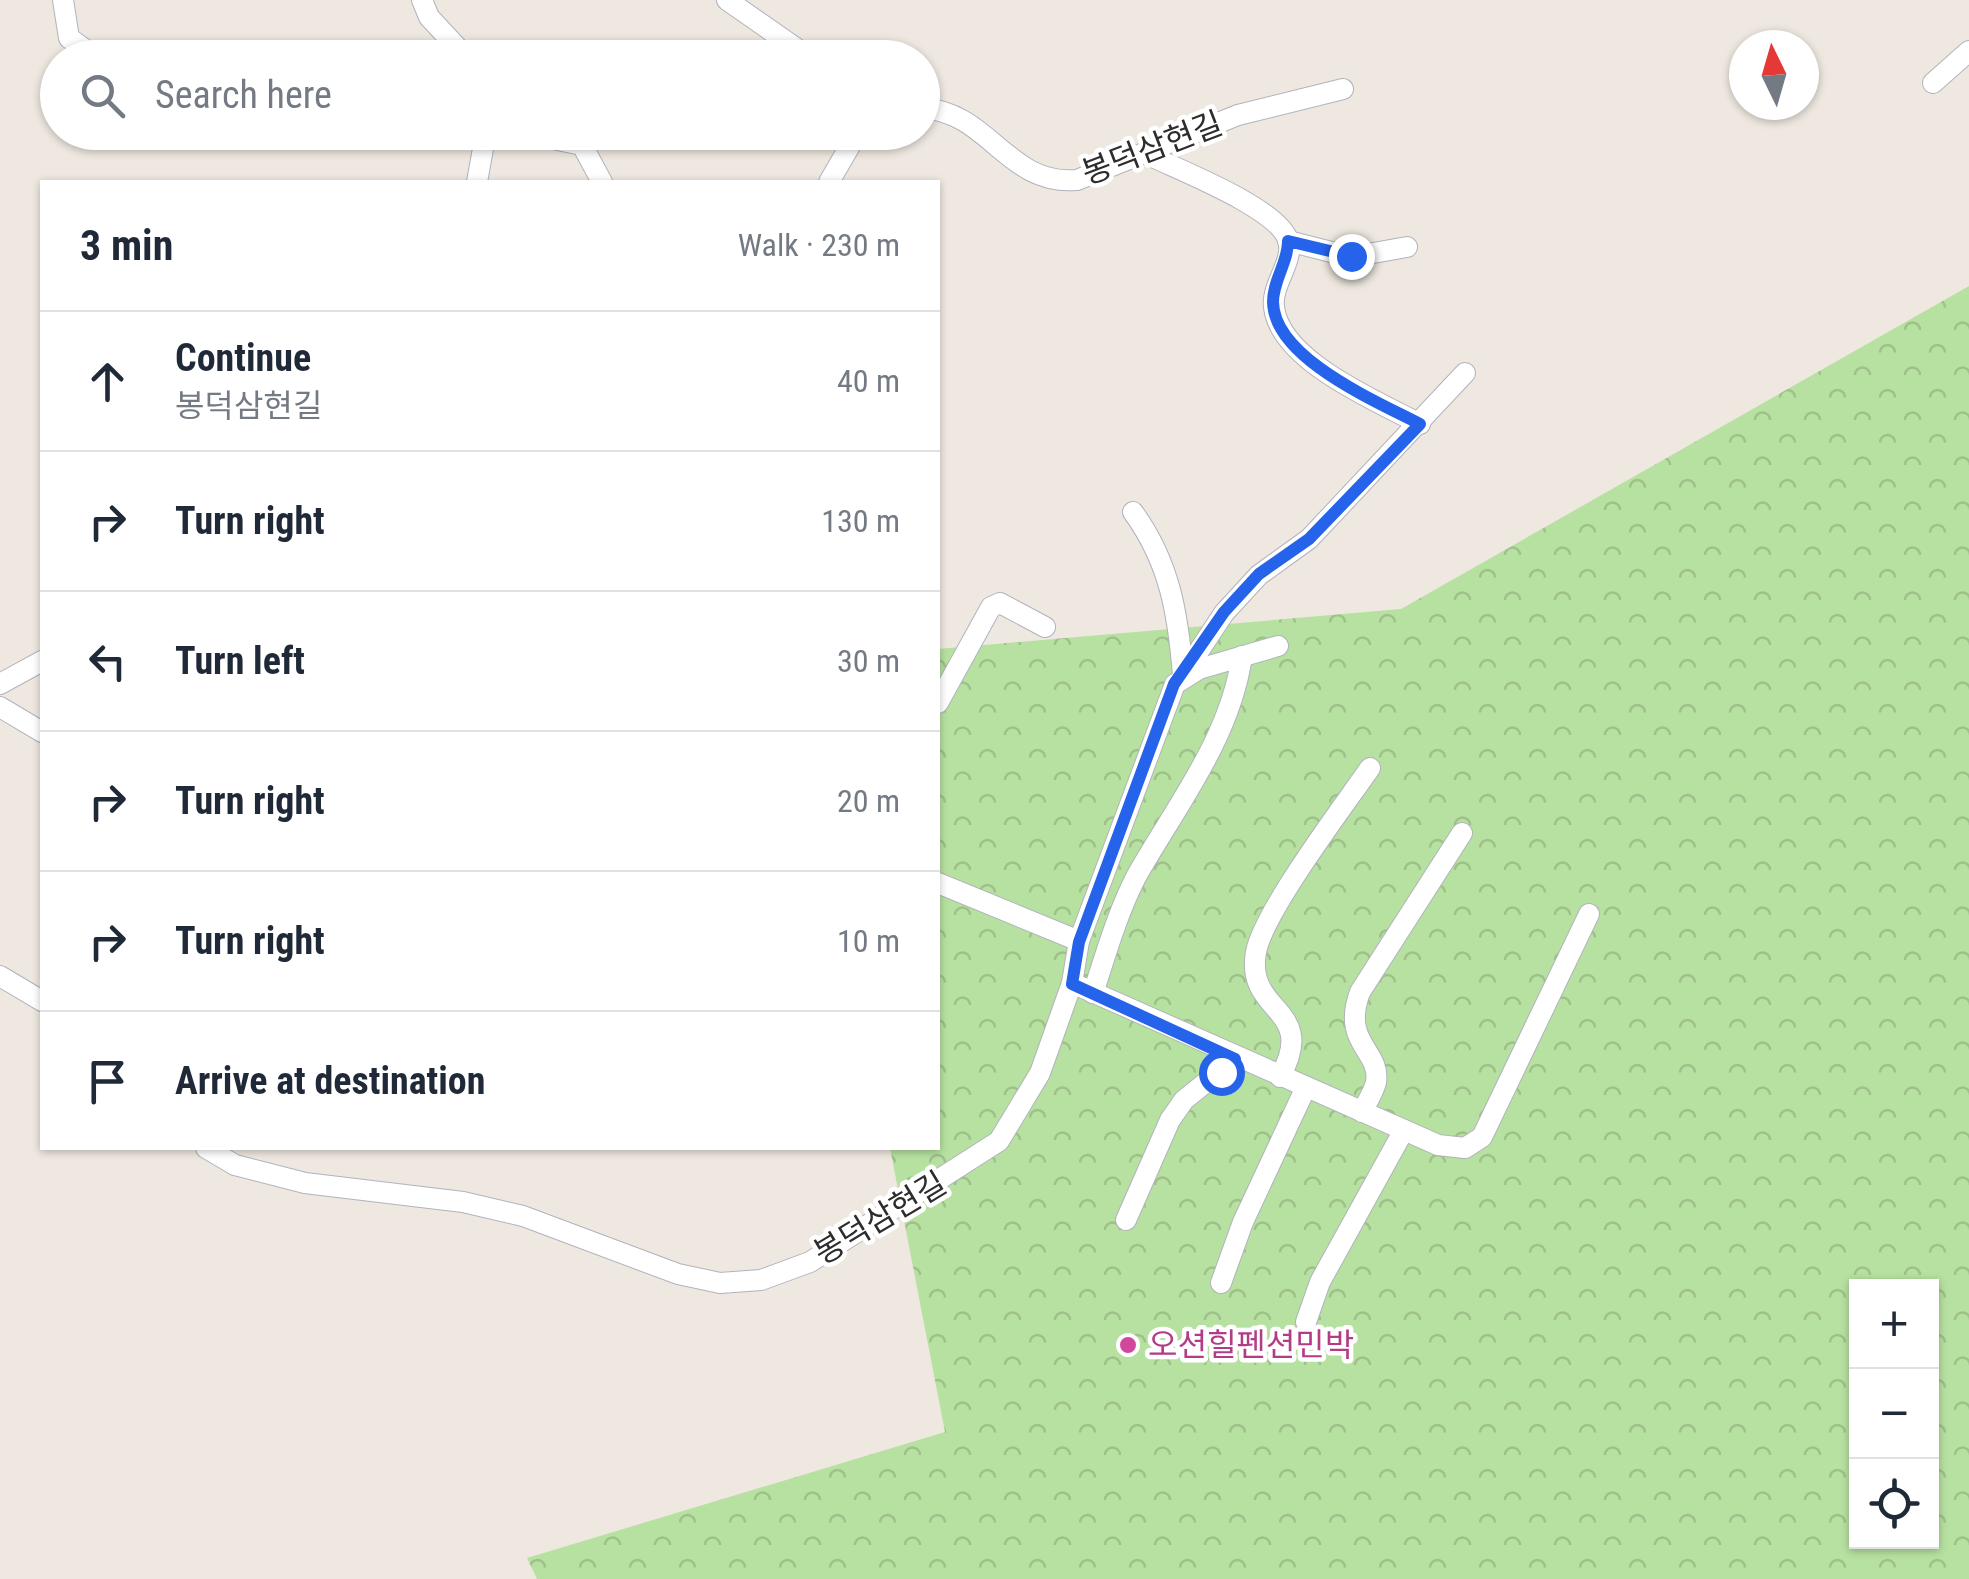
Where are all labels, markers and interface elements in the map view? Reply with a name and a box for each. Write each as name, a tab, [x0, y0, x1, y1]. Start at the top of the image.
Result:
north arrow	[1729, 30, 1819, 120]
search box	[40, 40, 940, 150]
icon: search	[75, 68, 130, 123]
text: Search here	[155, 73, 332, 117]
street label: 봉덕삼현길	[1076, 104, 1228, 192]
text: 3 min	[80, 221, 173, 270]
text: Walk · 230 m	[738, 226, 900, 264]
route end	[1329, 234, 1375, 280]
text: Continue	[175, 336, 311, 380]
icon: ahead	[80, 354, 135, 409]
text: 40 m	[837, 362, 900, 400]
text: 봉덕삼현길	[175, 387, 322, 425]
icon: right	[80, 494, 135, 549]
text: Turn right	[175, 499, 325, 543]
text: 130 m	[821, 502, 900, 540]
icon: left	[80, 634, 135, 689]
text: Turn left	[175, 639, 305, 683]
text: 30 m	[837, 642, 900, 680]
icon: right	[80, 774, 135, 829]
text: Turn right	[175, 779, 325, 823]
text: 20 m	[837, 782, 900, 820]
icon: right	[80, 914, 135, 969]
text: Turn right	[175, 919, 325, 963]
text: 10 m	[837, 922, 900, 960]
route start	[1199, 1050, 1245, 1096]
icon: arrive	[80, 1054, 135, 1109]
text: Arrive at destination	[175, 1059, 485, 1103]
street label: 봉덕삼현길	[807, 1164, 953, 1272]
map controls	[1849, 1279, 1939, 1549]
button: +	[1849, 1279, 1939, 1369]
place label: 오션힐펜션민박	[1148, 1326, 1354, 1364]
marker: 오션힐펜션민박	[1117, 1334, 1139, 1356]
button: −	[1849, 1369, 1939, 1459]
button: locate	[1849, 1459, 1939, 1549]

